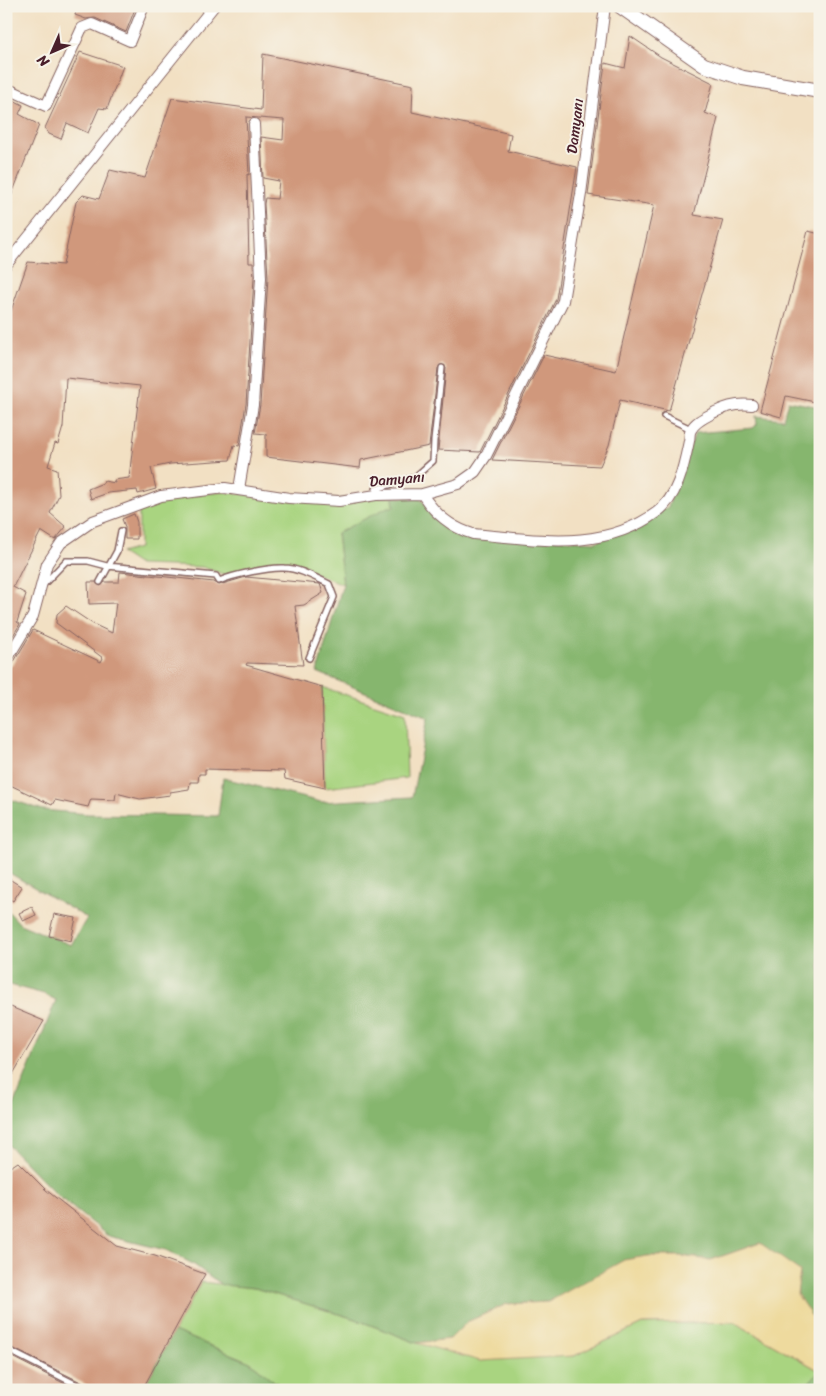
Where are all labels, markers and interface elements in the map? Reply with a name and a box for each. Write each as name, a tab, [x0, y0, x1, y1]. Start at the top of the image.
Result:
north arrow	[28, 28, 78, 78]
text: N	[31, 48, 56, 74]
street label: Damyanı	[559, 97, 591, 155]
street label: Damyanı	[368, 464, 426, 494]

